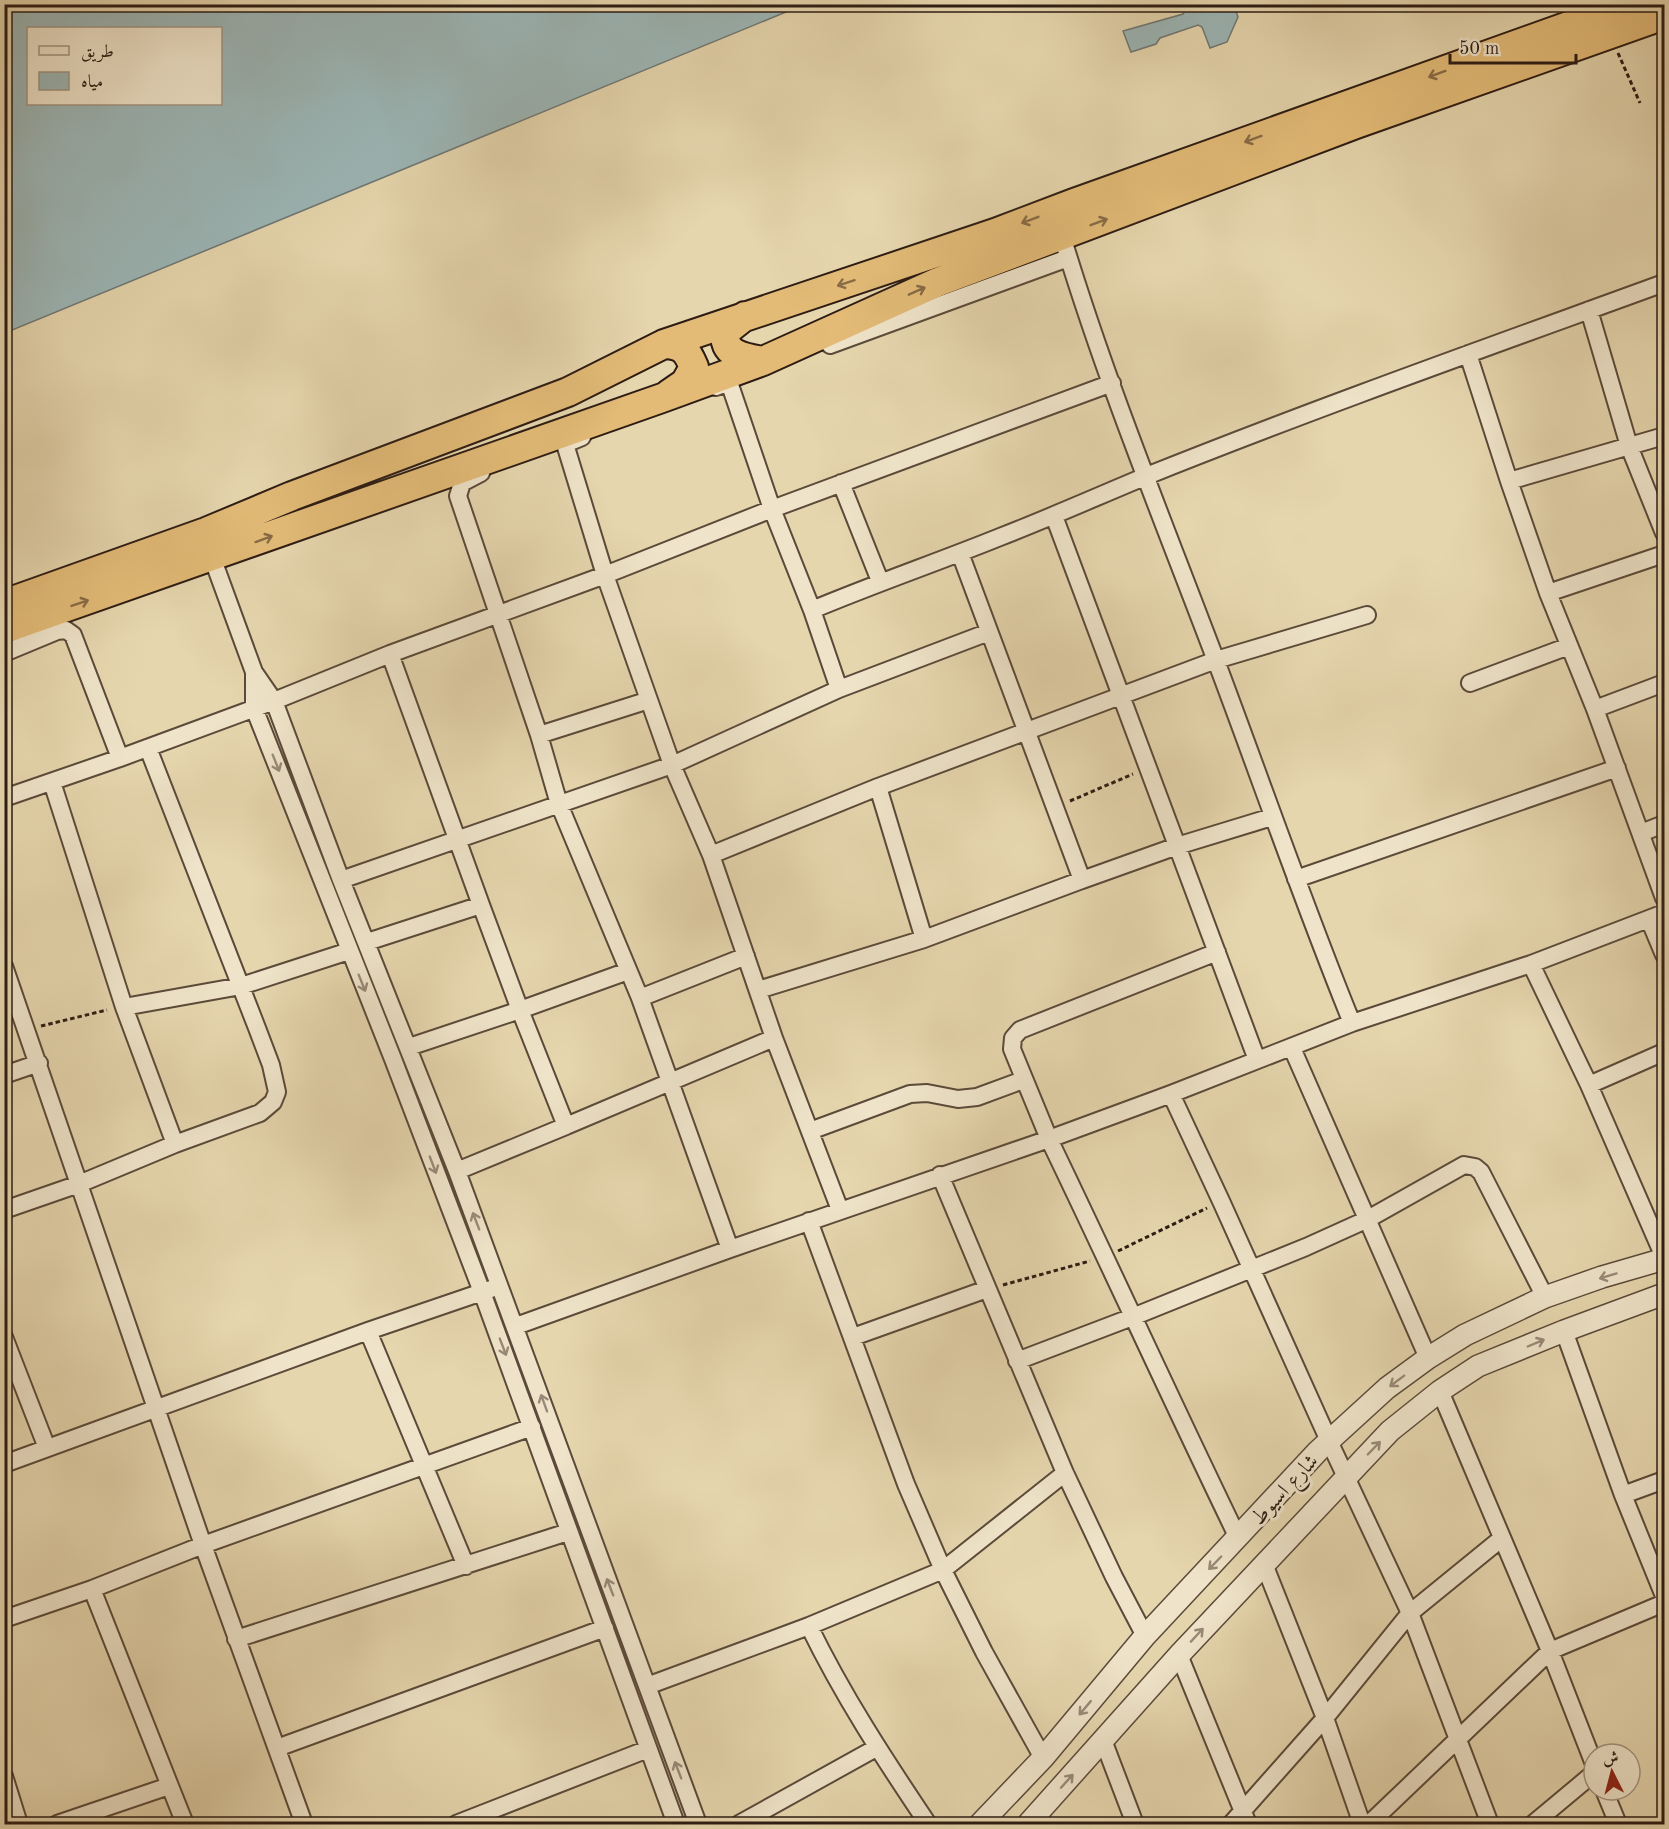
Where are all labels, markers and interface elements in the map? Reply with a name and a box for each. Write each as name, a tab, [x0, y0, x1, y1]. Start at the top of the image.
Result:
legend	[27, 27, 222, 105]
scale bar	[1450, 27, 1576, 65]
text: 50 m	[1459, 40, 1499, 58]
text: طريق	[81, 43, 114, 63]
one-way arrow	[1428, 69, 1447, 80]
text: مياه	[81, 73, 103, 91]
one-way arrow	[1244, 135, 1263, 146]
one-way arrow	[1021, 215, 1040, 226]
one-way arrow	[1089, 215, 1108, 226]
one-way arrow	[837, 278, 855, 289]
one-way arrow	[907, 285, 925, 297]
one-way arrow	[254, 532, 273, 543]
one-way arrow	[70, 597, 89, 608]
one-way arrow	[271, 753, 282, 771]
one-way arrow	[357, 974, 368, 992]
one-way arrow	[429, 1155, 440, 1174]
one-way arrow	[470, 1212, 481, 1230]
one-way arrow	[1599, 1271, 1618, 1282]
one-way arrow	[498, 1337, 509, 1356]
one-way arrow	[1526, 1337, 1544, 1348]
one-way arrow	[1390, 1374, 1406, 1387]
one-way arrow	[538, 1394, 549, 1413]
one-way arrow	[1367, 1440, 1381, 1455]
street label: شارع اسيوط	[1247, 1451, 1327, 1533]
one-way arrow	[1208, 1555, 1222, 1570]
one-way arrow	[604, 1578, 615, 1597]
one-way arrow	[1190, 1628, 1204, 1643]
one-way arrow	[1078, 1700, 1092, 1715]
north arrow	[1582, 1742, 1642, 1802]
text: ش	[1602, 1750, 1619, 1768]
one-way arrow	[671, 1761, 682, 1780]
one-way arrow	[1060, 1774, 1074, 1789]

